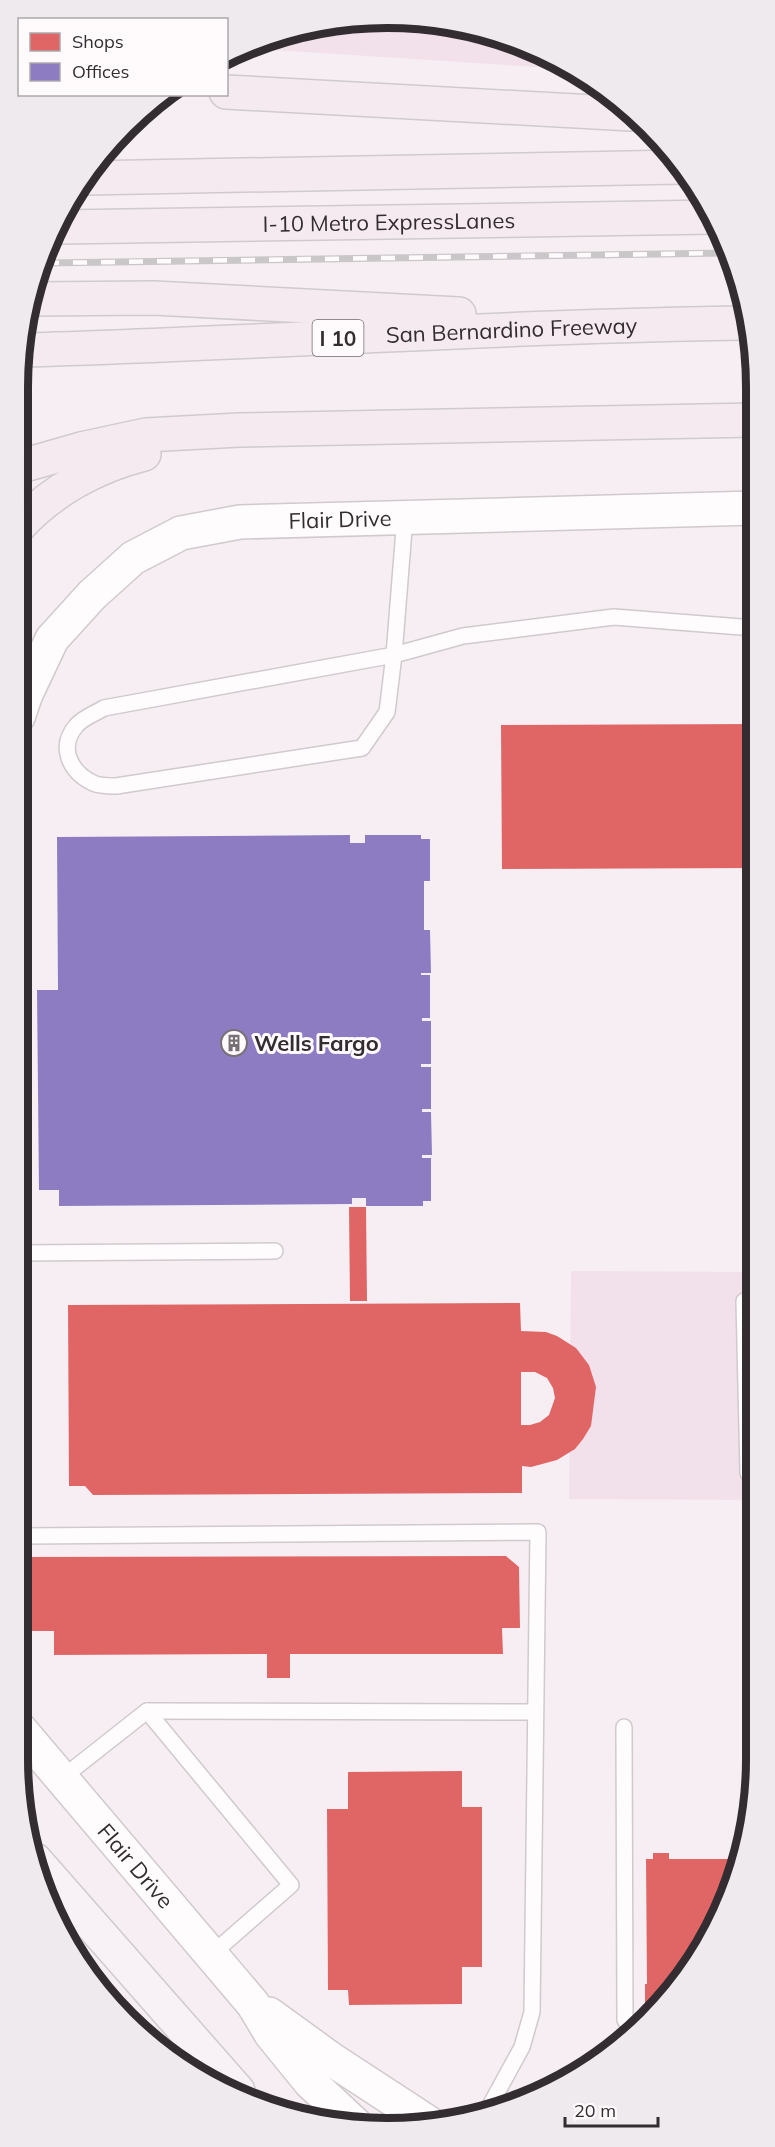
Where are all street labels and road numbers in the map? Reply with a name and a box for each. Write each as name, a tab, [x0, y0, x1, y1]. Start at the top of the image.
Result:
street label: I-10 Metro ExpressLanes	[262, 206, 515, 238]
street label: San Bernardino Freeway	[385, 311, 638, 349]
road number: I 10	[312, 320, 364, 356]
street label: Flair Drive	[288, 504, 392, 535]
street label: Flair Drive	[92, 1817, 180, 1914]

